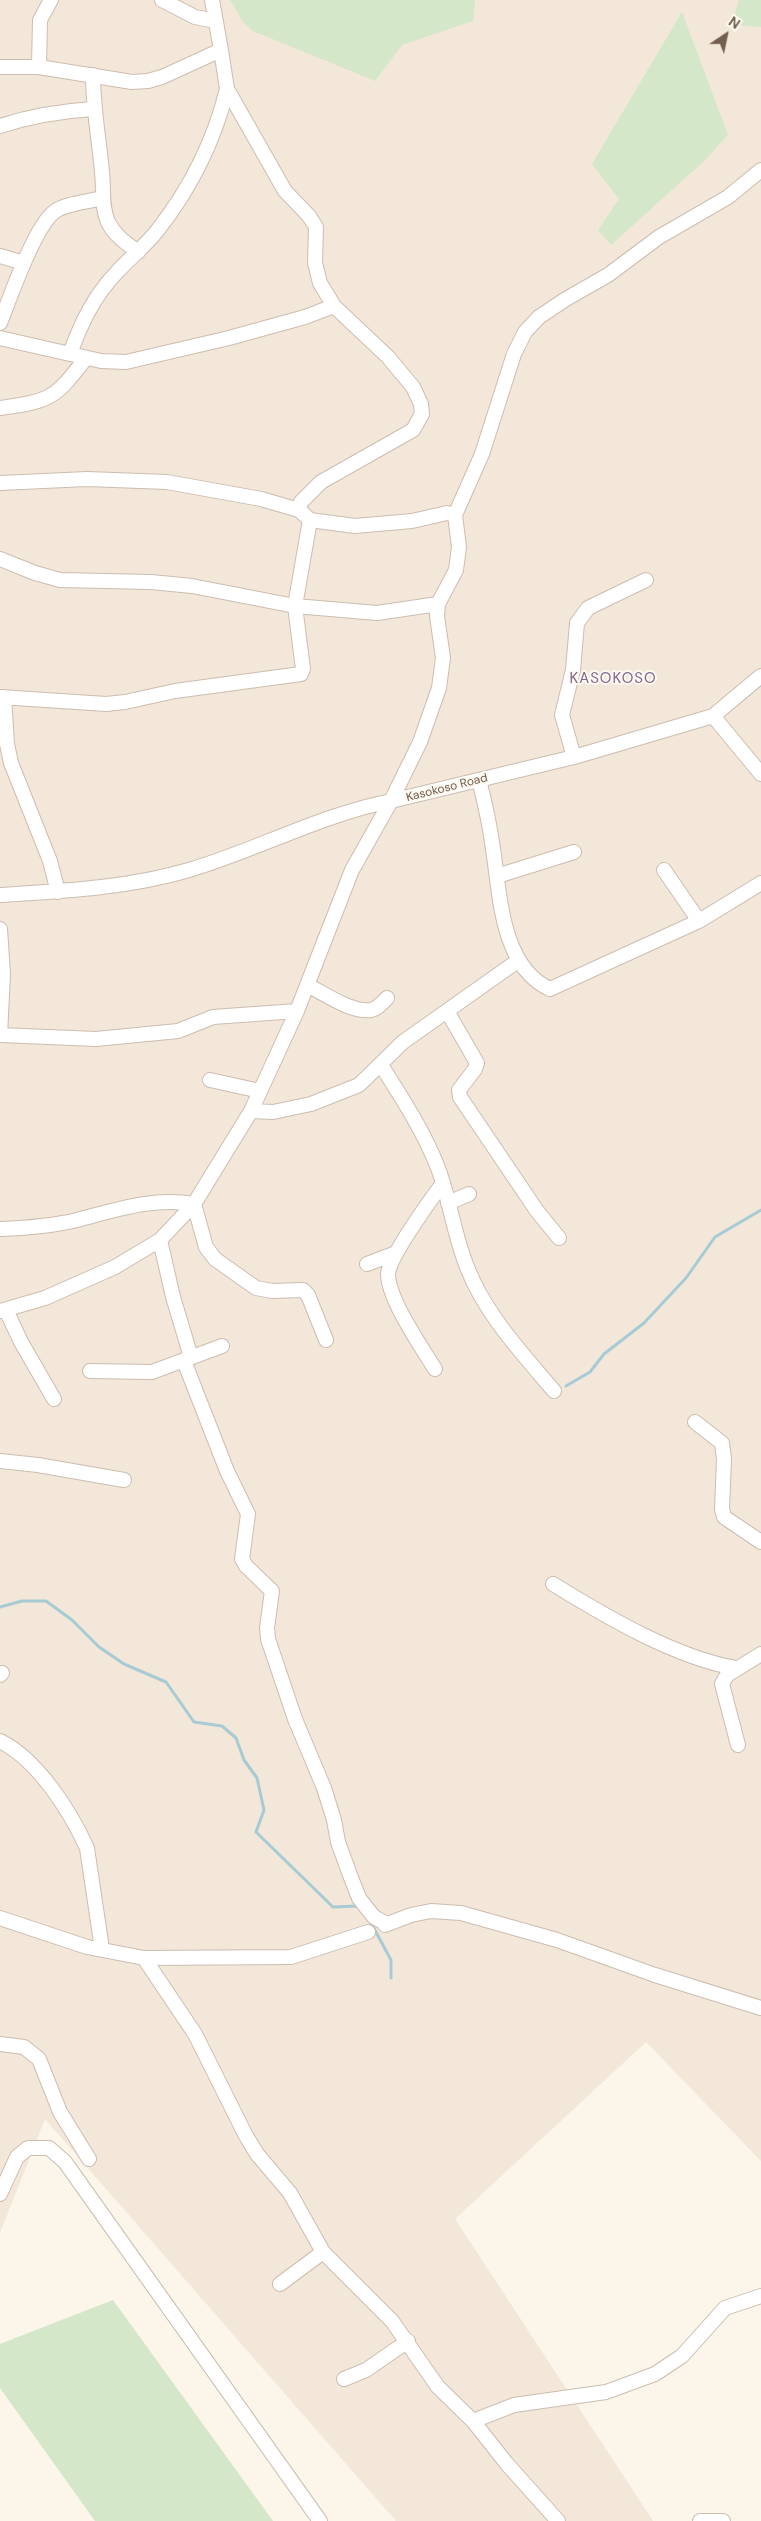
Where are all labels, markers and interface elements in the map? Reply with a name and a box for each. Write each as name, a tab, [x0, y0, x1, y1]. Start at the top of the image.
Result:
north arrow	[701, 10, 751, 60]
text: N	[725, 12, 744, 33]
district label: KASOKOSO	[568, 670, 658, 688]
street label: Kasokoso Road	[405, 771, 489, 805]

